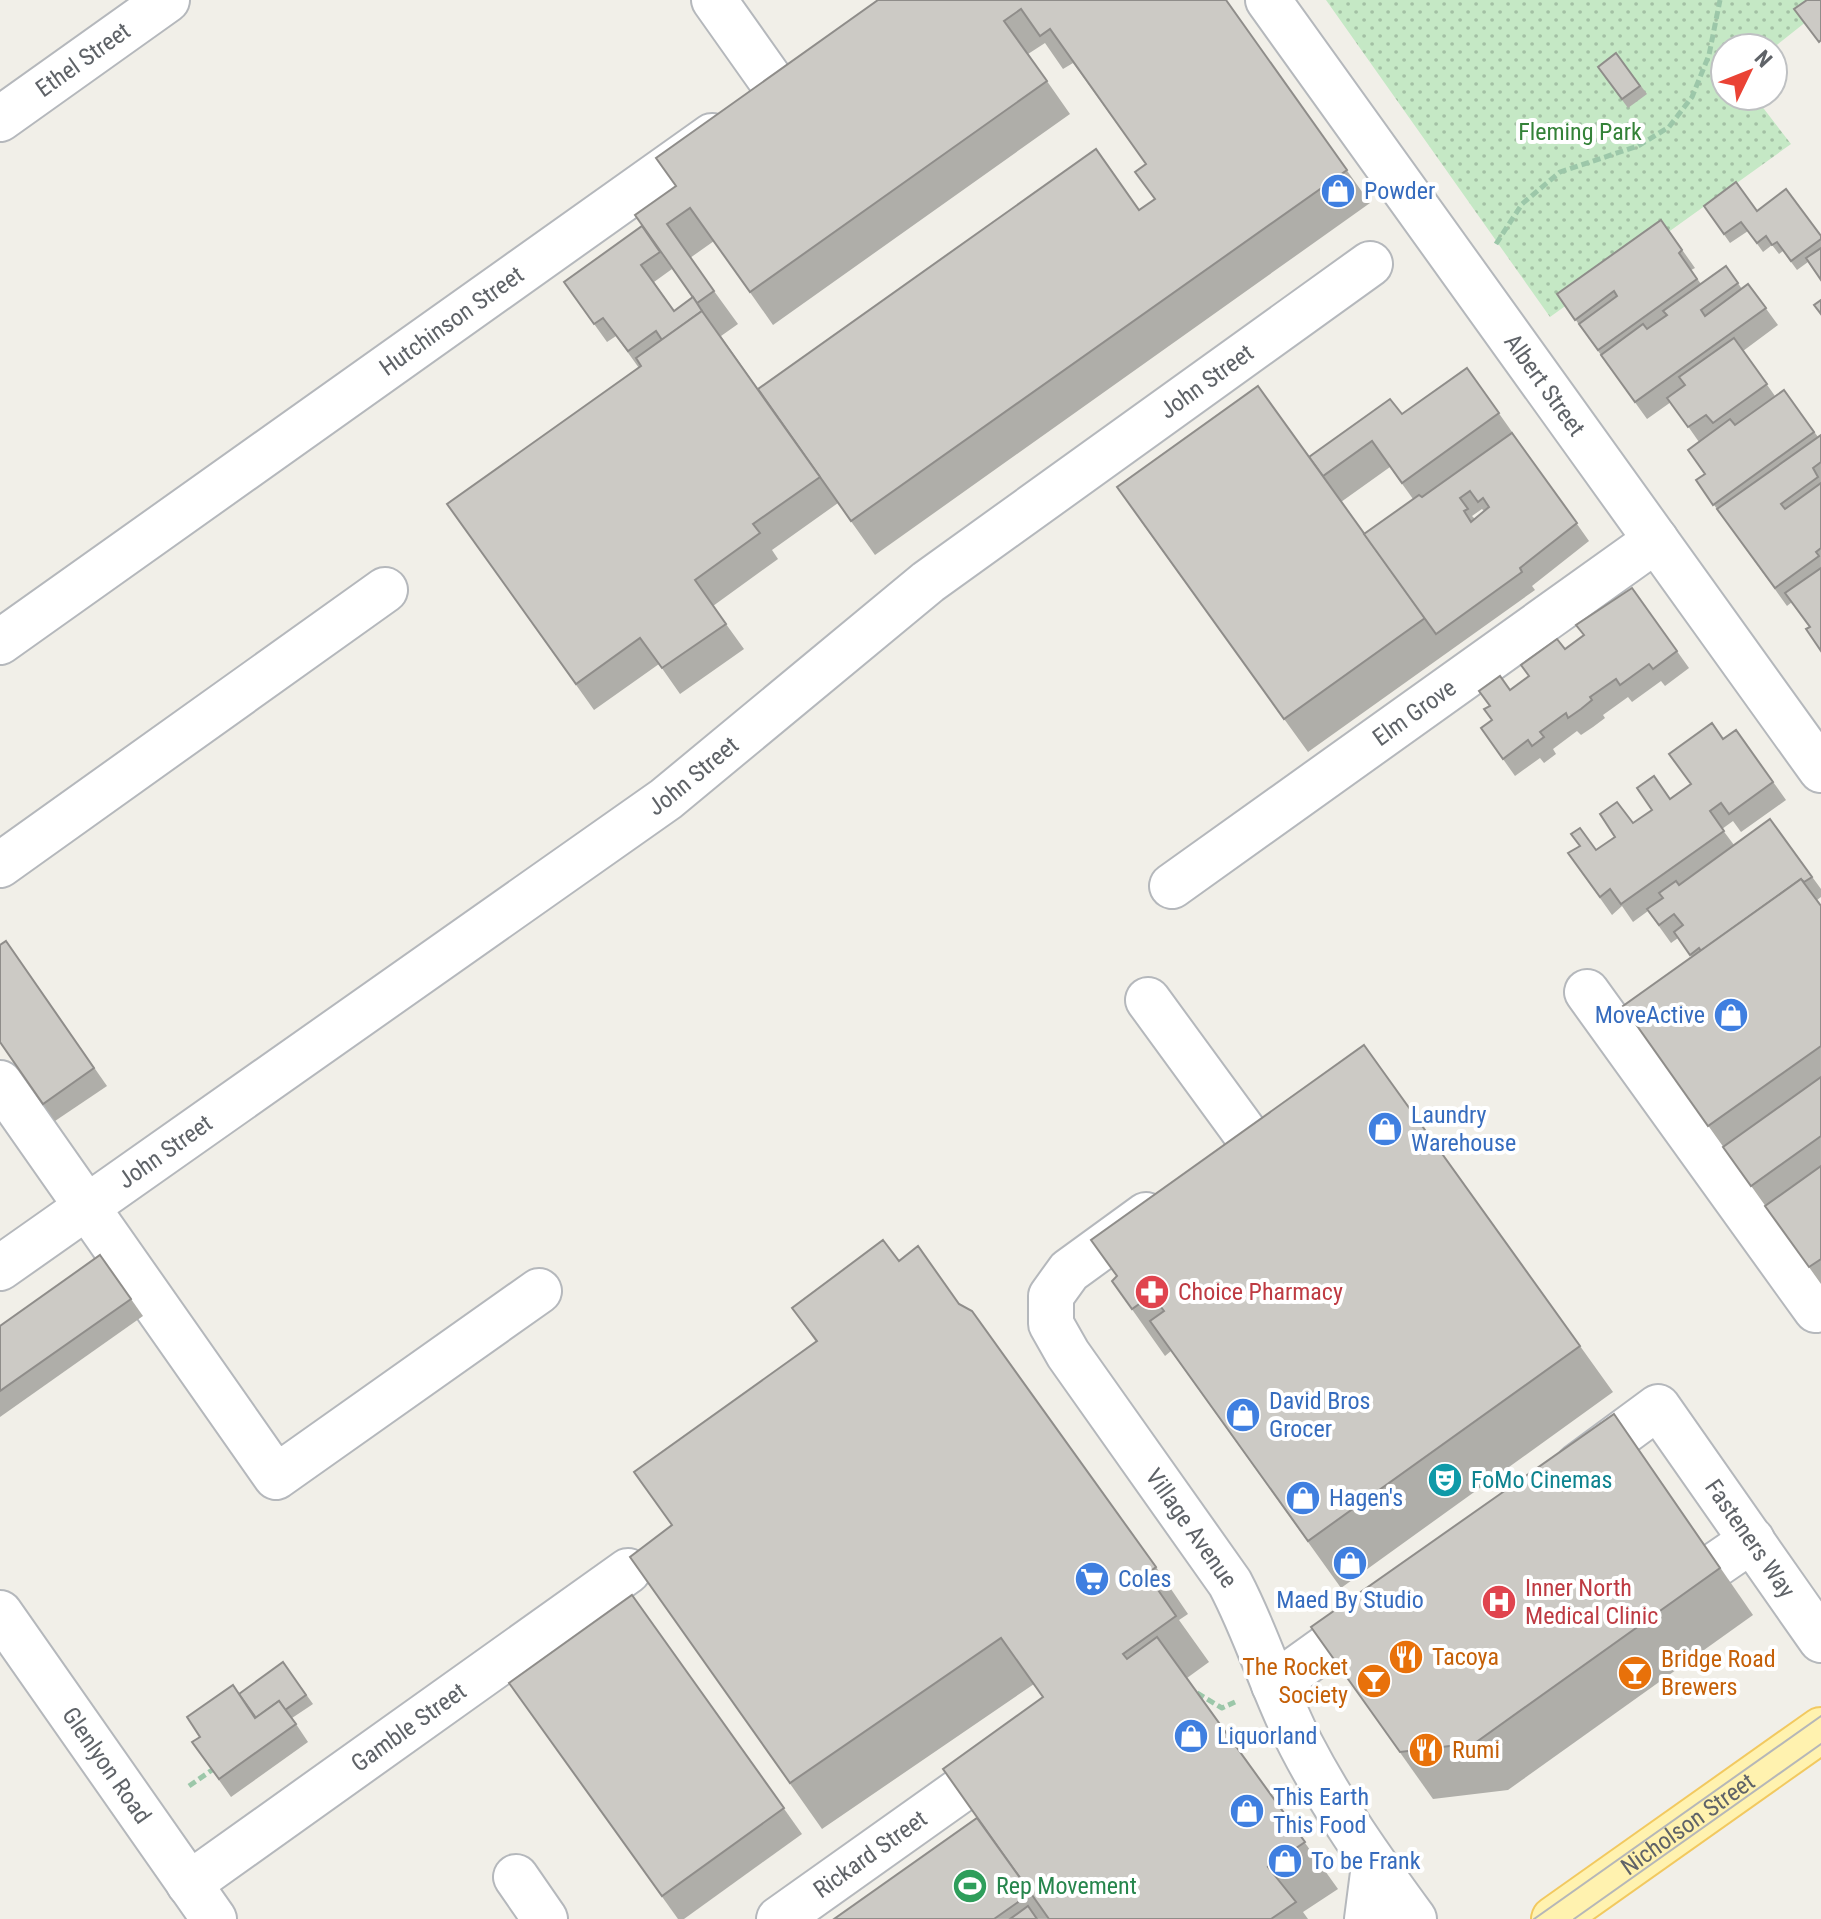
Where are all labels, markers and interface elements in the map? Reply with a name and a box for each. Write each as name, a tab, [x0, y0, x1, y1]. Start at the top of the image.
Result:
street label: Ethel Street	[30, 17, 136, 103]
north arrow	[1709, 32, 1789, 112]
text: N	[1750, 45, 1777, 72]
park label: Fleming Park	[1518, 118, 1642, 146]
shop icon: Powder	[1319, 172, 1357, 210]
place label: Powder	[1364, 177, 1435, 205]
street label: Hutchinson Street	[374, 260, 529, 382]
street label: Albert Street	[1498, 328, 1591, 442]
street label: John Street	[1154, 338, 1259, 425]
street label: Elm Grove	[1367, 674, 1461, 752]
street label: John Street	[642, 731, 744, 821]
shop icon: MoveActive	[1712, 996, 1750, 1034]
place label: MoveActive	[1595, 1001, 1705, 1029]
place label: Laundry Warehouse	[1411, 1101, 1516, 1157]
street label: John Street	[113, 1109, 218, 1194]
shop icon: Laundry Warehouse	[1366, 1110, 1404, 1148]
pharmacy icon: Choice Pharmacy	[1133, 1273, 1171, 1311]
place label: Choice Pharmacy	[1178, 1278, 1343, 1306]
place label: David Bros Grocer	[1269, 1387, 1370, 1443]
shop icon: David Bros Grocer	[1224, 1396, 1262, 1434]
theatre icon: FoMo Cinemas	[1426, 1461, 1464, 1499]
street label: Village Avenue	[1140, 1463, 1243, 1593]
place label: FoMo Cinemas	[1471, 1466, 1613, 1494]
street label: Fasteners Way	[1699, 1474, 1801, 1603]
shop icon: Hagen's	[1284, 1479, 1322, 1517]
place label: Hagen's	[1329, 1484, 1403, 1512]
shop icon: Maed By Studio	[1331, 1544, 1369, 1582]
supermarket icon: Coles	[1073, 1560, 1111, 1598]
place label: Coles	[1118, 1565, 1171, 1593]
place label: Inner North Medical Clinic	[1525, 1574, 1658, 1630]
hospital icon: Inner North Medical Clinic	[1480, 1583, 1518, 1621]
place label: Maed By Studio	[1276, 1586, 1424, 1614]
restaurant icon: Tacoya	[1387, 1638, 1425, 1676]
place label: Tacoya	[1432, 1643, 1499, 1671]
place label: Bridge Road Brewers	[1661, 1645, 1776, 1701]
place label: The Rocket Society	[1242, 1653, 1348, 1709]
bar icon: Bridge Road Brewers	[1616, 1654, 1654, 1692]
bar icon: The Rocket Society	[1355, 1662, 1393, 1700]
street label: Gamble Street	[346, 1677, 472, 1778]
street label: Glenlyon Road	[56, 1702, 157, 1829]
shop icon: Liquorland	[1172, 1717, 1210, 1755]
place label: Liquorland	[1217, 1722, 1317, 1750]
restaurant icon: Rumi	[1407, 1731, 1445, 1769]
place label: Rumi	[1452, 1736, 1500, 1764]
street label: Nicholson Street	[1616, 1767, 1760, 1881]
place label: This Earth This Food	[1273, 1783, 1369, 1839]
shop icon: This Earth This Food	[1228, 1792, 1266, 1830]
street label: Rickard Street	[808, 1804, 932, 1904]
shop icon: To be Frank	[1266, 1842, 1304, 1880]
place label: To be Frank	[1311, 1847, 1421, 1875]
sports icon: Rep Movement	[951, 1867, 989, 1905]
place label: Rep Movement	[996, 1872, 1137, 1900]

